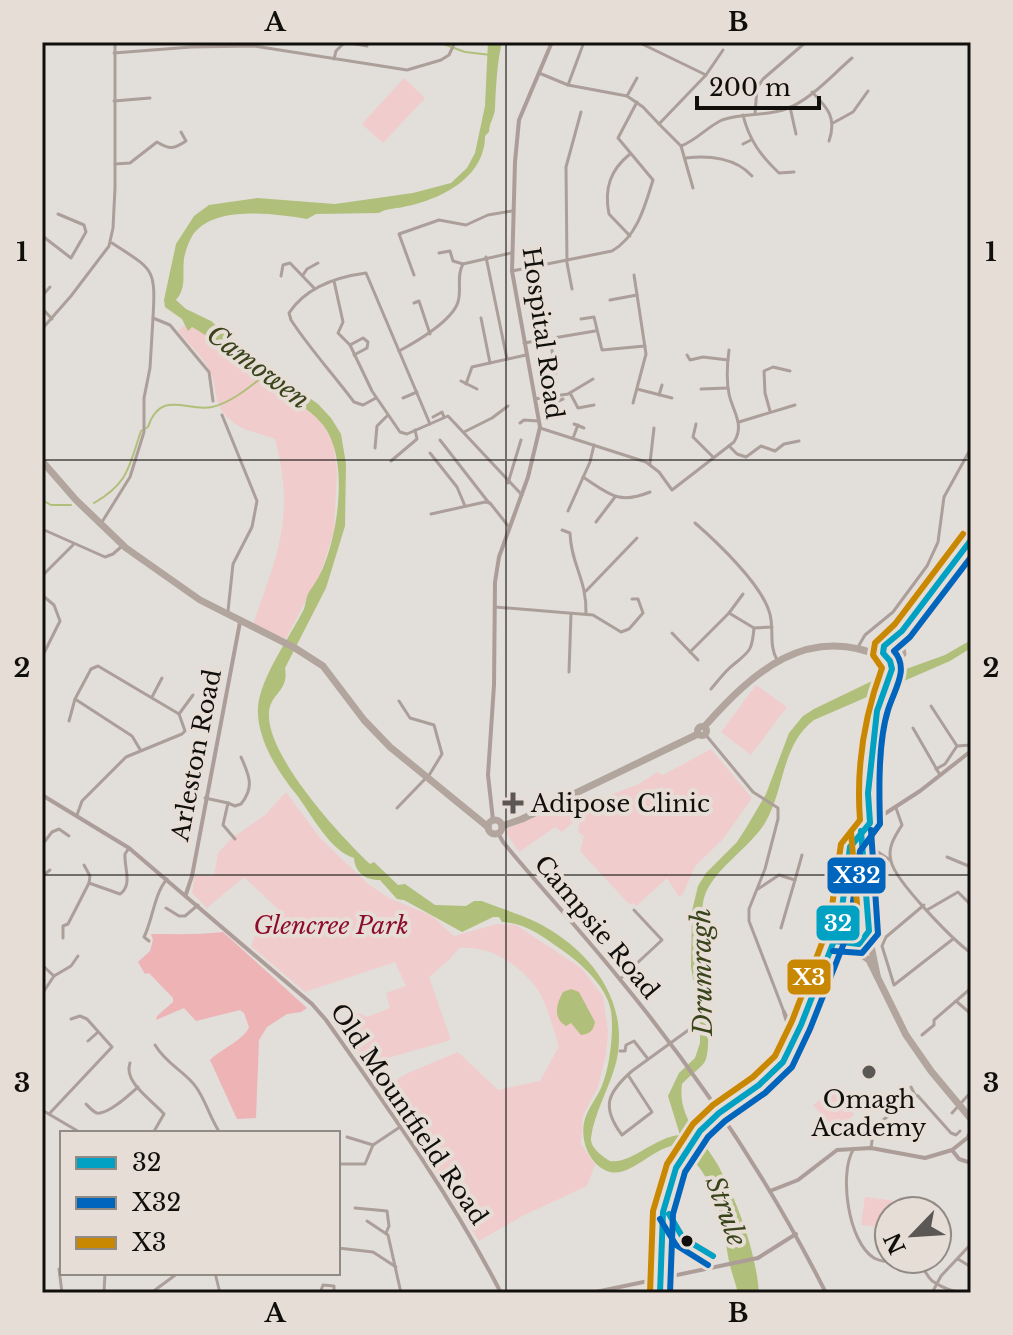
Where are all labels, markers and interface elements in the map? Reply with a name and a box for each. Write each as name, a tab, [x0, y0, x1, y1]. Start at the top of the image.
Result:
text: A	[263, 6, 286, 38]
text: B	[728, 6, 748, 38]
scale bar	[697, 60, 819, 110]
text: 200 m	[709, 73, 791, 102]
text: 1	[16, 236, 28, 268]
text: 1	[985, 236, 997, 268]
street label: Hospital Road	[517, 245, 569, 421]
water label: Camowen	[200, 318, 316, 416]
text: 2	[14, 652, 30, 684]
text: 2	[983, 652, 999, 684]
street label: Arleston Road	[165, 667, 227, 844]
place label: Adipose Clinic	[530, 789, 710, 818]
marker: Adipose Clinic	[502, 792, 524, 814]
street label: Campsie Road	[529, 849, 665, 1005]
line badge: X32	[826, 856, 887, 895]
text: X32	[833, 862, 881, 889]
line badge: 32	[815, 904, 861, 942]
water label: Drumragh	[685, 908, 719, 1037]
text: 32	[824, 910, 852, 937]
park label: Glencree Park	[254, 911, 408, 940]
line badge: X3	[786, 958, 832, 996]
text: X3	[792, 964, 825, 991]
street label: Old Mountfield Road	[324, 998, 494, 1230]
marker: Omagh Academy	[860, 1063, 878, 1081]
text: 3	[14, 1067, 30, 1099]
text: 3	[983, 1067, 999, 1099]
place label: Omagh Academy	[811, 1085, 927, 1142]
legend	[60, 1131, 340, 1275]
text: 32	[132, 1148, 162, 1177]
water label: Strule	[699, 1172, 753, 1250]
text: X32	[132, 1188, 181, 1217]
north arrow	[873, 1195, 953, 1275]
text: X3	[132, 1228, 166, 1257]
text: N	[879, 1228, 912, 1258]
unlabelled marker	[679, 1233, 695, 1249]
text: A	[263, 1297, 286, 1329]
text: B	[728, 1297, 748, 1329]

